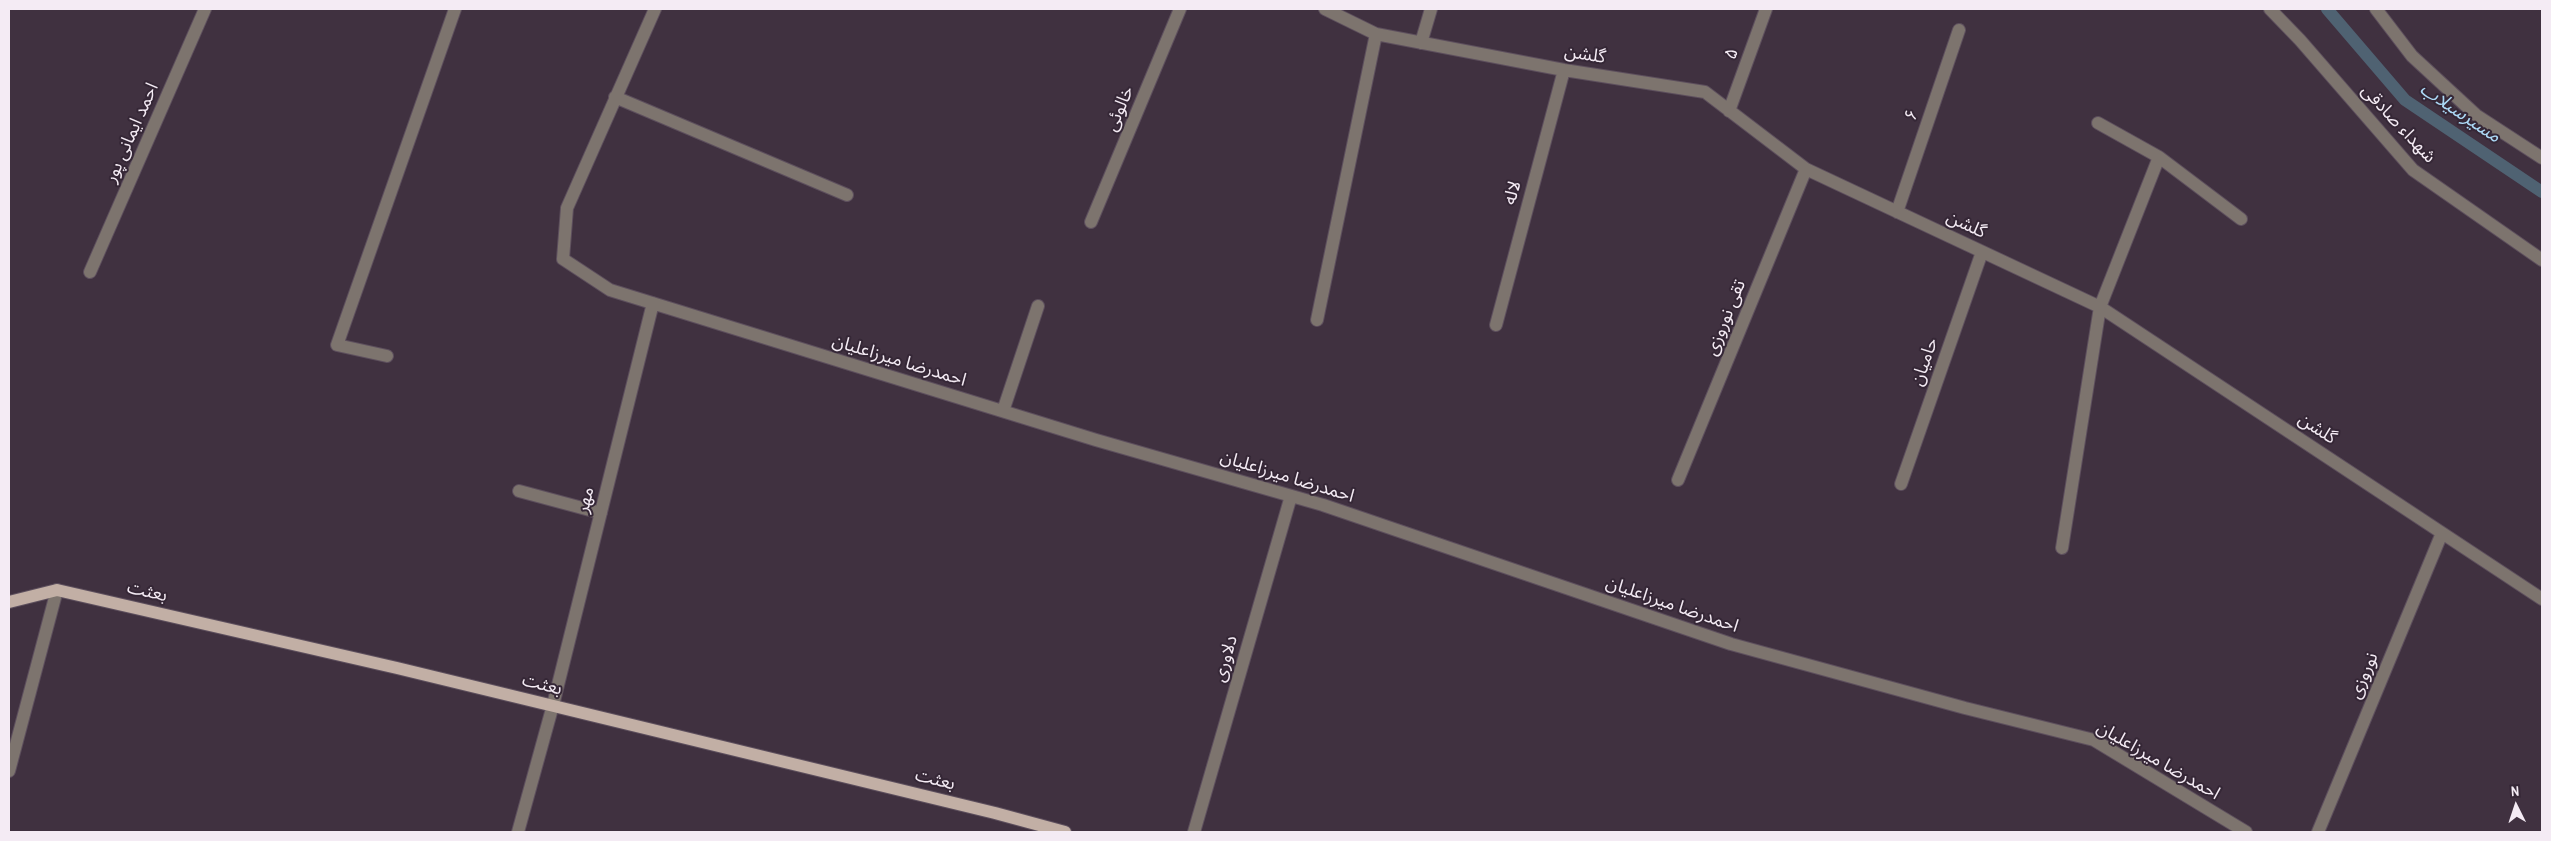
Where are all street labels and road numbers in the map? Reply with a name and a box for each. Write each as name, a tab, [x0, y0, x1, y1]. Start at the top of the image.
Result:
street label: گلشن	[1563, 41, 1607, 69]
street label: ۵	[1720, 45, 1744, 63]
street label: احمد ایمانی پور	[100, 80, 164, 186]
street label: شهداء صادقی	[2356, 80, 2440, 168]
street label: خالوئی	[1101, 83, 1139, 135]
street label: ۶	[1900, 107, 1924, 123]
street label: لاله	[1499, 179, 1527, 207]
street label: گلشن	[1943, 206, 1989, 244]
street label: تقی نوروزی	[1701, 277, 1751, 359]
street label: احمدرضا میرزاعلیان	[829, 330, 969, 392]
street label: حامیان	[1907, 335, 1943, 389]
street label: گلشن	[2294, 409, 2340, 449]
street label: احمدرضا میرزاعلیان	[1217, 446, 1357, 508]
street label: مهر	[572, 485, 600, 515]
street label: احمدرضا میرزاعلیان	[1603, 572, 1741, 638]
street label: بعثت	[125, 577, 169, 607]
street label: دلاوری	[1209, 633, 1243, 685]
street label: نوروزی	[2345, 650, 2383, 702]
street label: بعثت	[520, 670, 564, 700]
street label: احمدرضا میرزاعلیان	[2092, 717, 2224, 805]
street label: بعثت	[913, 765, 957, 795]

